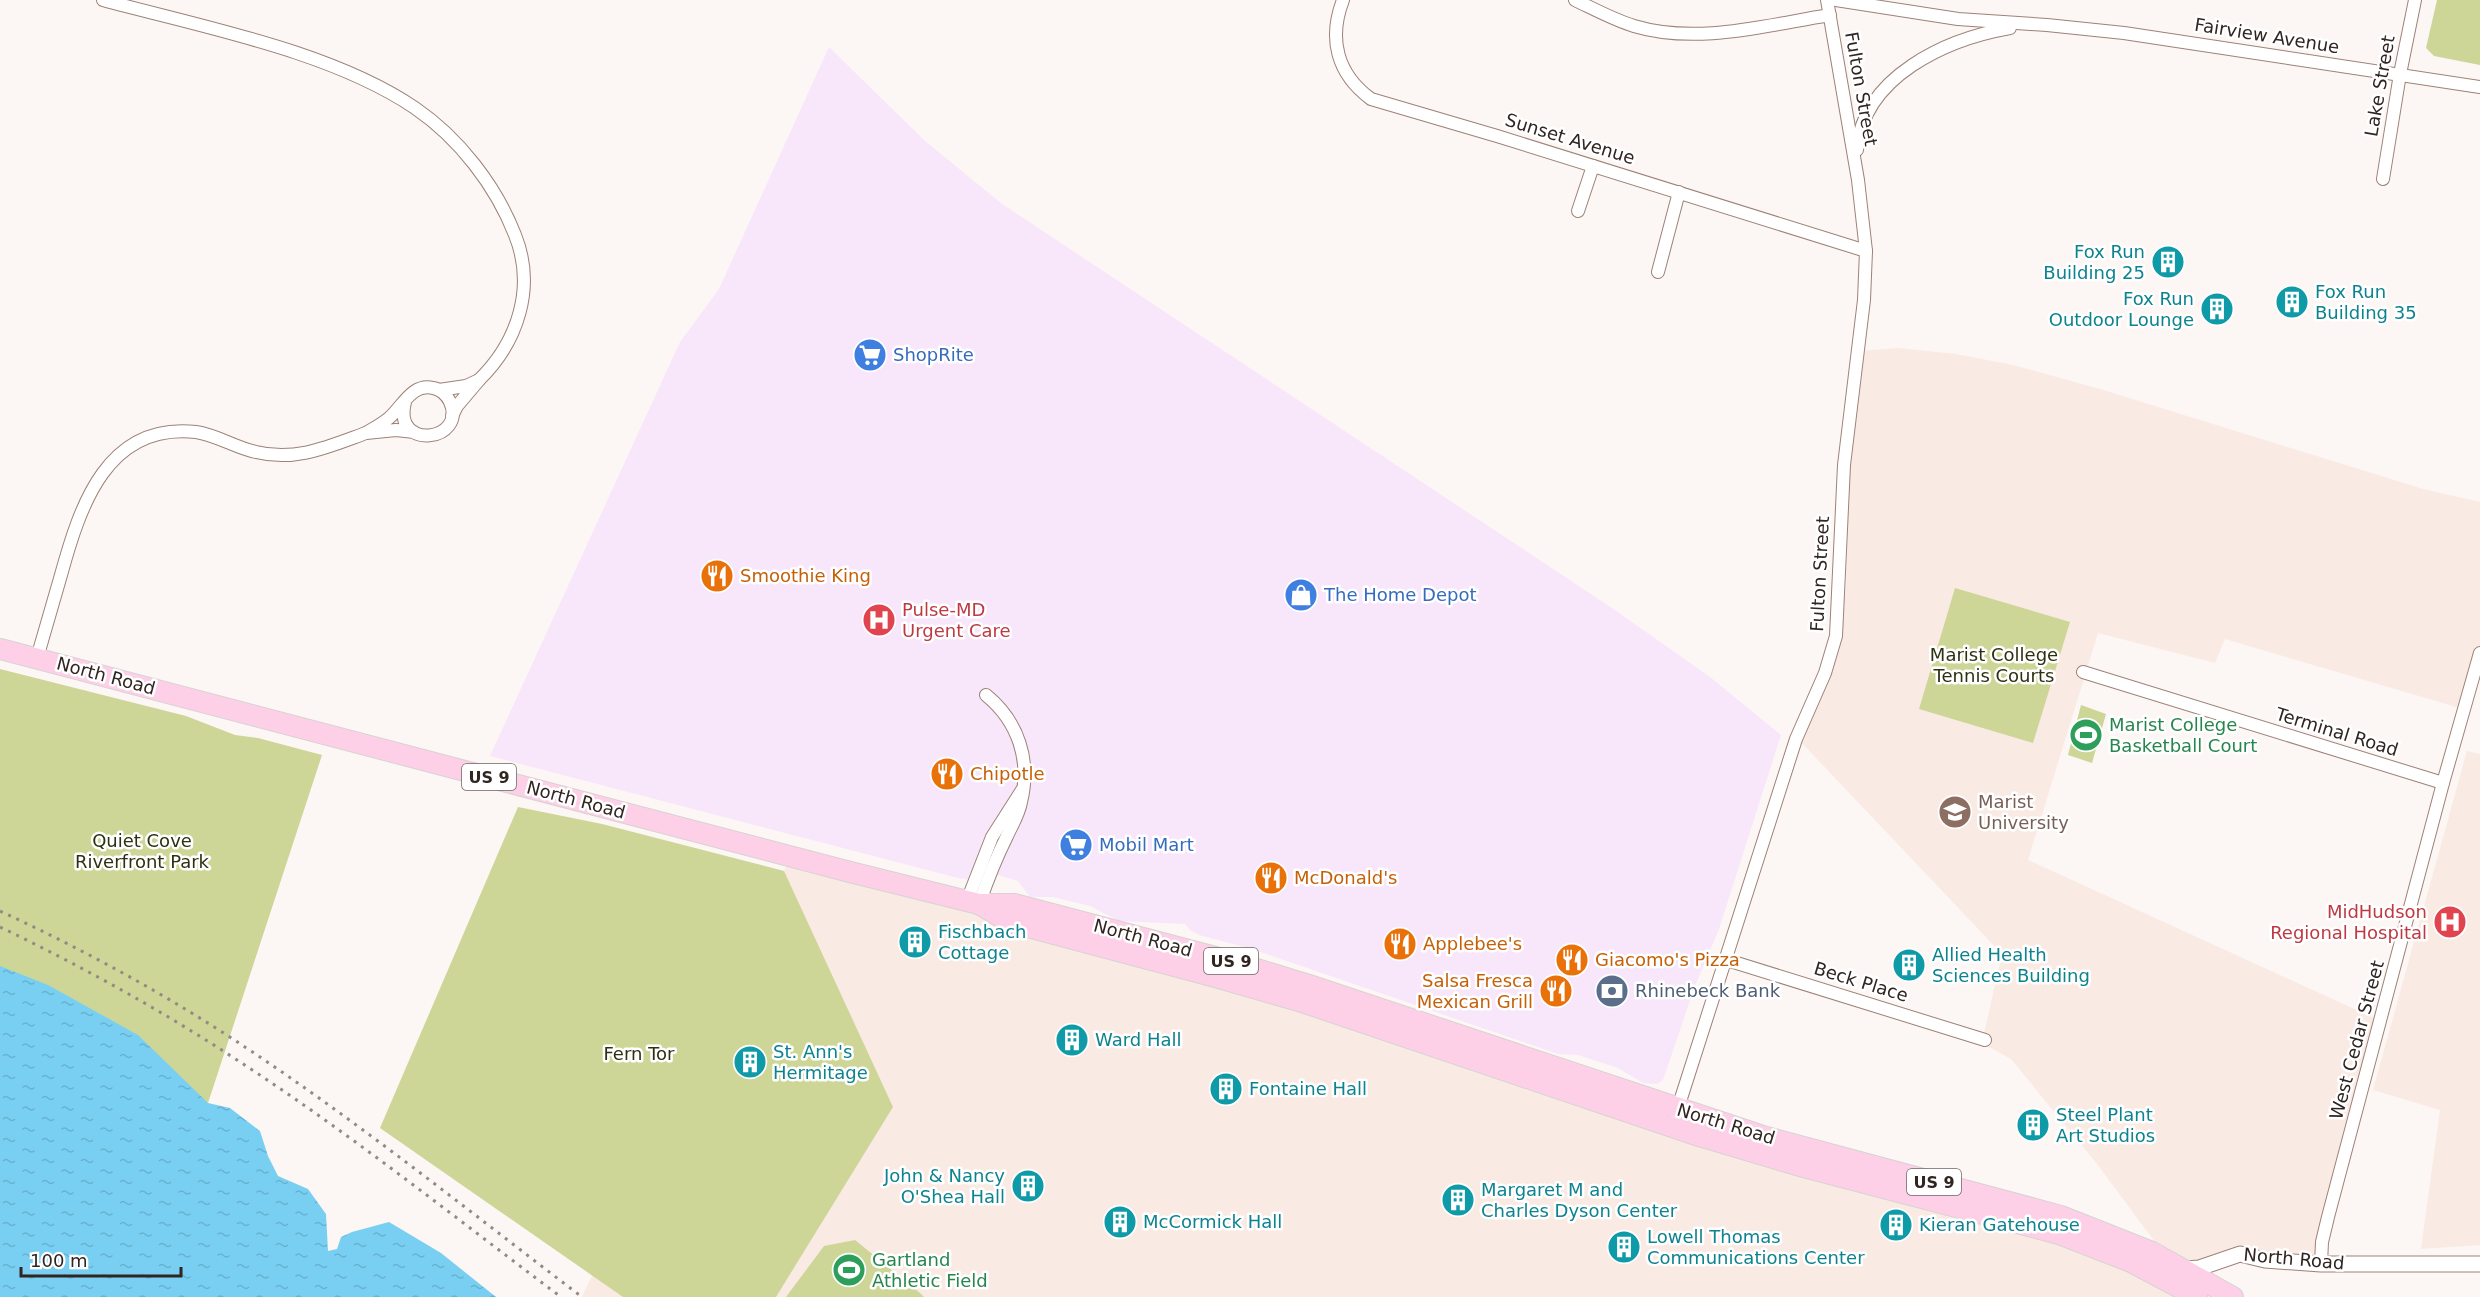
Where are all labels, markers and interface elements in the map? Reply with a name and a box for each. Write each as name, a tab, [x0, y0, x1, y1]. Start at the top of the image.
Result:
street label: Fairview Avenue	[2193, 14, 2341, 57]
street label: Fulton Street	[1841, 30, 1882, 148]
street label: Lake Street	[2360, 34, 2399, 138]
street label: Sunset Avenue	[1503, 109, 1637, 168]
place label: Fox Run Building 25	[2043, 241, 2145, 283]
building icon: Fox Run Building 25	[2150, 244, 2186, 280]
place label: Fox Run Building 35	[2315, 281, 2417, 323]
building icon: Fox Run Building 35	[2274, 284, 2310, 320]
place label: Fox Run Outdoor Lounge	[2049, 288, 2194, 330]
building icon: Fox Run Outdoor Lounge	[2199, 291, 2235, 327]
supermarket icon: ShopRite	[852, 337, 888, 373]
place label: ShopRite	[893, 344, 974, 365]
street label: Fulton Street	[1806, 516, 1833, 632]
restaurant icon: Smoothie King	[699, 558, 735, 594]
place label: Smoothie King	[740, 565, 871, 586]
shop icon: The Home Depot	[1283, 577, 1319, 613]
place label: The Home Depot	[1323, 584, 1477, 605]
place label: Pulse-MD Urgent Care	[902, 599, 1011, 641]
hospital icon: Pulse-MD Urgent Care	[861, 602, 897, 638]
park label: Marist College Tennis Courts	[1930, 644, 2058, 686]
street label: North Road	[55, 652, 158, 699]
street label: Terminal Road	[2272, 703, 2401, 760]
place label: Marist College Basketball Court	[2109, 714, 2257, 756]
sports icon: Marist College Basketball Court	[2068, 717, 2104, 753]
restaurant icon: Chipotle	[929, 756, 965, 792]
place label: Chipotle	[970, 763, 1045, 784]
road number: US 9	[462, 764, 516, 790]
street label: North Road	[525, 776, 628, 823]
place label: Marist University	[1978, 791, 2069, 833]
school or university icon: Marist University	[1937, 794, 1973, 830]
supermarket icon: Mobil Mart	[1058, 827, 1094, 863]
park label: Quiet Cove Riverfront Park	[75, 830, 210, 872]
place label: Mobil Mart	[1099, 834, 1194, 855]
restaurant icon: McDonald's	[1253, 860, 1289, 896]
place label: McDonald's	[1294, 867, 1398, 888]
place label: MidHudson Regional Hospital	[2270, 901, 2427, 943]
hospital icon: MidHudson Regional Hospital	[2432, 904, 2468, 940]
street label: North Road	[1092, 914, 1195, 961]
place label: Fischbach Cottage	[938, 921, 1027, 963]
building icon: Fischbach Cottage	[897, 924, 933, 960]
restaurant icon: Applebee's	[1382, 926, 1418, 962]
place label: Applebee's	[1423, 933, 1522, 954]
restaurant icon: Giacomo's Pizza	[1554, 942, 1590, 978]
place label: Allied Health Sciences Building	[1932, 944, 2090, 986]
building icon: Allied Health Sciences Building	[1891, 947, 1927, 983]
road number: US 9	[1204, 948, 1258, 974]
place label: Giacomo's Pizza	[1595, 949, 1740, 970]
street label: Beck Place	[1812, 957, 1911, 1006]
street label: West Cedar Street	[2325, 958, 2388, 1122]
place label: Salsa Fresca Mexican Grill	[1417, 970, 1533, 1012]
restaurant icon: Salsa Fresca Mexican Grill	[1538, 973, 1574, 1009]
bank icon: Rhinebeck Bank	[1594, 973, 1630, 1009]
place label: Rhinebeck Bank	[1635, 980, 1781, 1001]
building icon: Ward Hall	[1054, 1022, 1090, 1058]
place label: Ward Hall	[1095, 1029, 1181, 1050]
place label: St. Ann's Hermitage	[773, 1041, 868, 1083]
park label: Fern Tor	[603, 1043, 675, 1064]
building icon: St. Ann's Hermitage	[732, 1044, 768, 1080]
building icon: Fontaine Hall	[1208, 1071, 1244, 1107]
place label: Fontaine Hall	[1249, 1078, 1367, 1099]
street label: North Road	[1675, 1099, 1778, 1148]
place label: Steel Plant Art Studios	[2056, 1104, 2155, 1146]
building icon: Steel Plant Art Studios	[2015, 1107, 2051, 1143]
place label: John & Nancy O'Shea Hall	[883, 1165, 1005, 1207]
building icon: John & Nancy O'Shea Hall	[1010, 1168, 1046, 1204]
road number: US 9	[1907, 1169, 1961, 1195]
place label: Margaret M and Charles Dyson Center	[1481, 1179, 1678, 1221]
building icon: Margaret M and Charles Dyson Center	[1440, 1182, 1476, 1218]
building icon: McCormick Hall	[1102, 1204, 1138, 1240]
building icon: Kieran Gatehouse	[1878, 1207, 1914, 1243]
place label: McCormick Hall	[1143, 1211, 1282, 1232]
place label: Kieran Gatehouse	[1919, 1214, 2080, 1235]
place label: Lowell Thomas Communications Center	[1647, 1226, 1865, 1268]
building icon: Lowell Thomas Communications Center	[1606, 1229, 1642, 1265]
scale bar	[21, 1240, 182, 1278]
street label: North Road	[2243, 1244, 2345, 1273]
place label: Gartland Athletic Field	[872, 1249, 988, 1291]
text: 100 m	[30, 1250, 88, 1271]
sports icon: Gartland Athletic Field	[831, 1252, 867, 1288]

